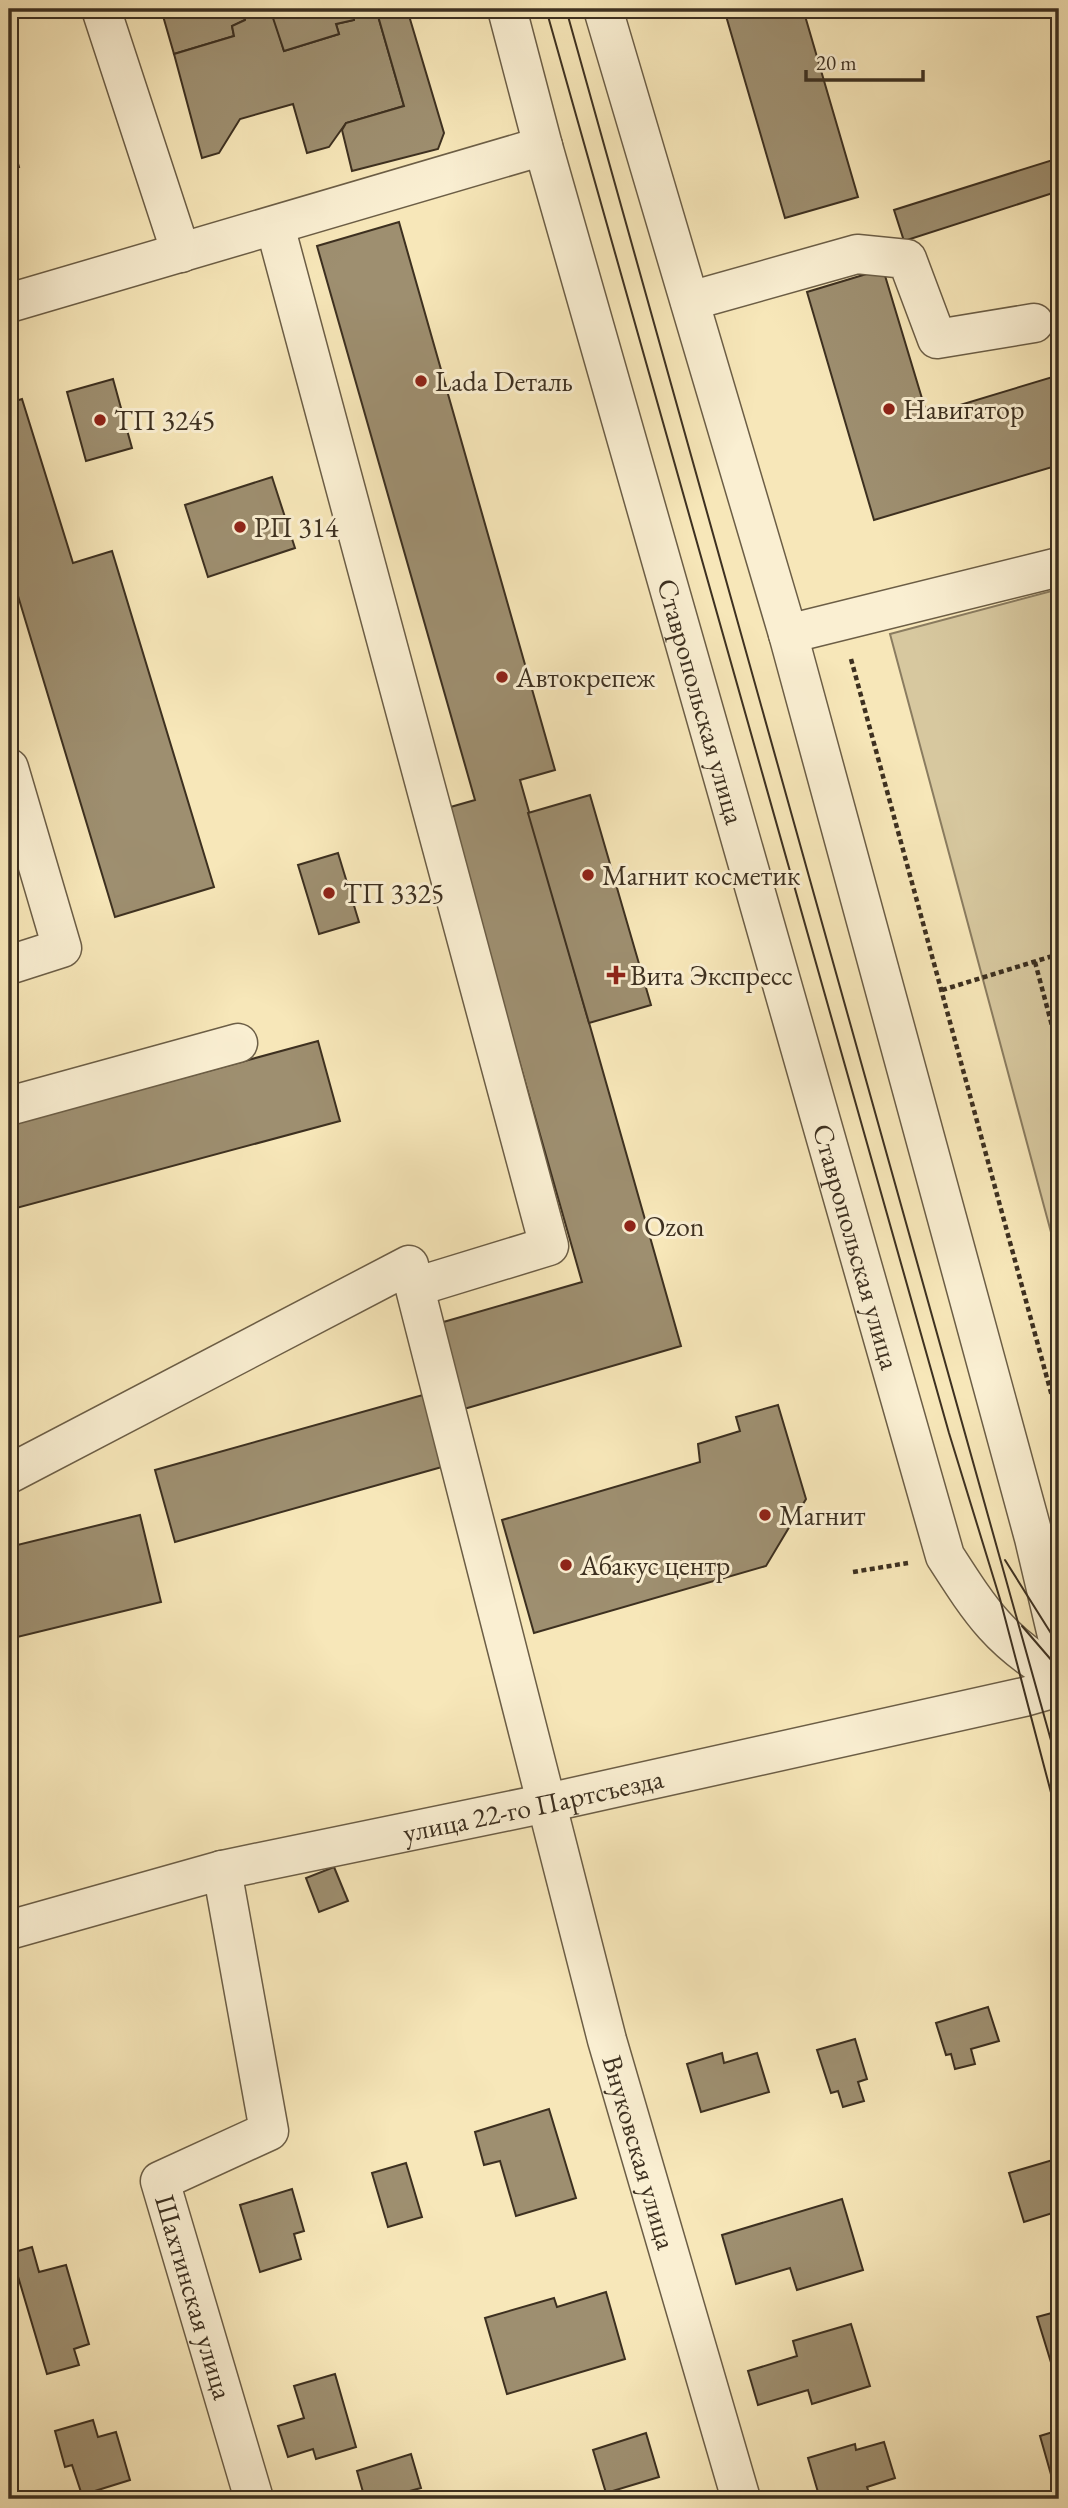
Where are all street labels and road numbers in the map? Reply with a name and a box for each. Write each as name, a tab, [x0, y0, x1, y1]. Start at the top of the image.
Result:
street label: Ставропольская улица	[649, 574, 754, 829]
street label: Ставропольская улица	[805, 1120, 909, 1374]
street label: улица 22-го Партсъезда	[400, 1760, 667, 1850]
street label: Внуковская улица	[594, 2051, 685, 2254]
street label: Шахтинская улица	[147, 2190, 242, 2404]

